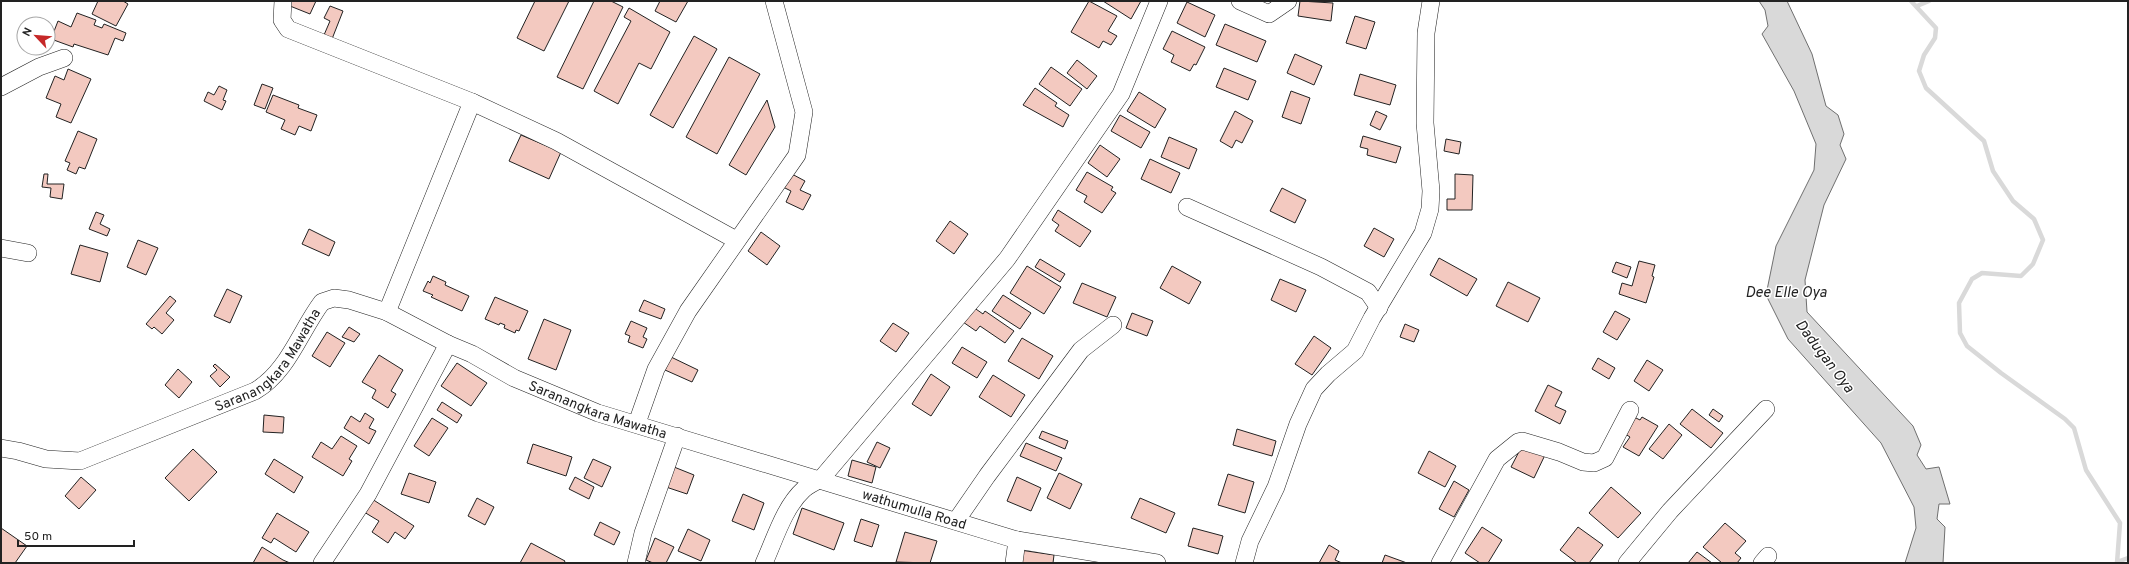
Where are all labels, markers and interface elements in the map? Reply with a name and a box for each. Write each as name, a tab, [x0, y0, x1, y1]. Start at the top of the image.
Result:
north arrow	[16, 16, 56, 56]
text: N	[20, 25, 36, 39]
water label: Dee Elle Oya	[1745, 284, 1827, 303]
street label: Saranangkara Mawatha	[213, 306, 325, 416]
water label: Dadugan Oya	[1790, 317, 1858, 397]
street label: Saranangkara Mawatha	[525, 378, 669, 443]
street label: wathumulla Road	[860, 487, 968, 534]
scale bar	[18, 522, 134, 548]
text: 50 m	[24, 529, 52, 545]

